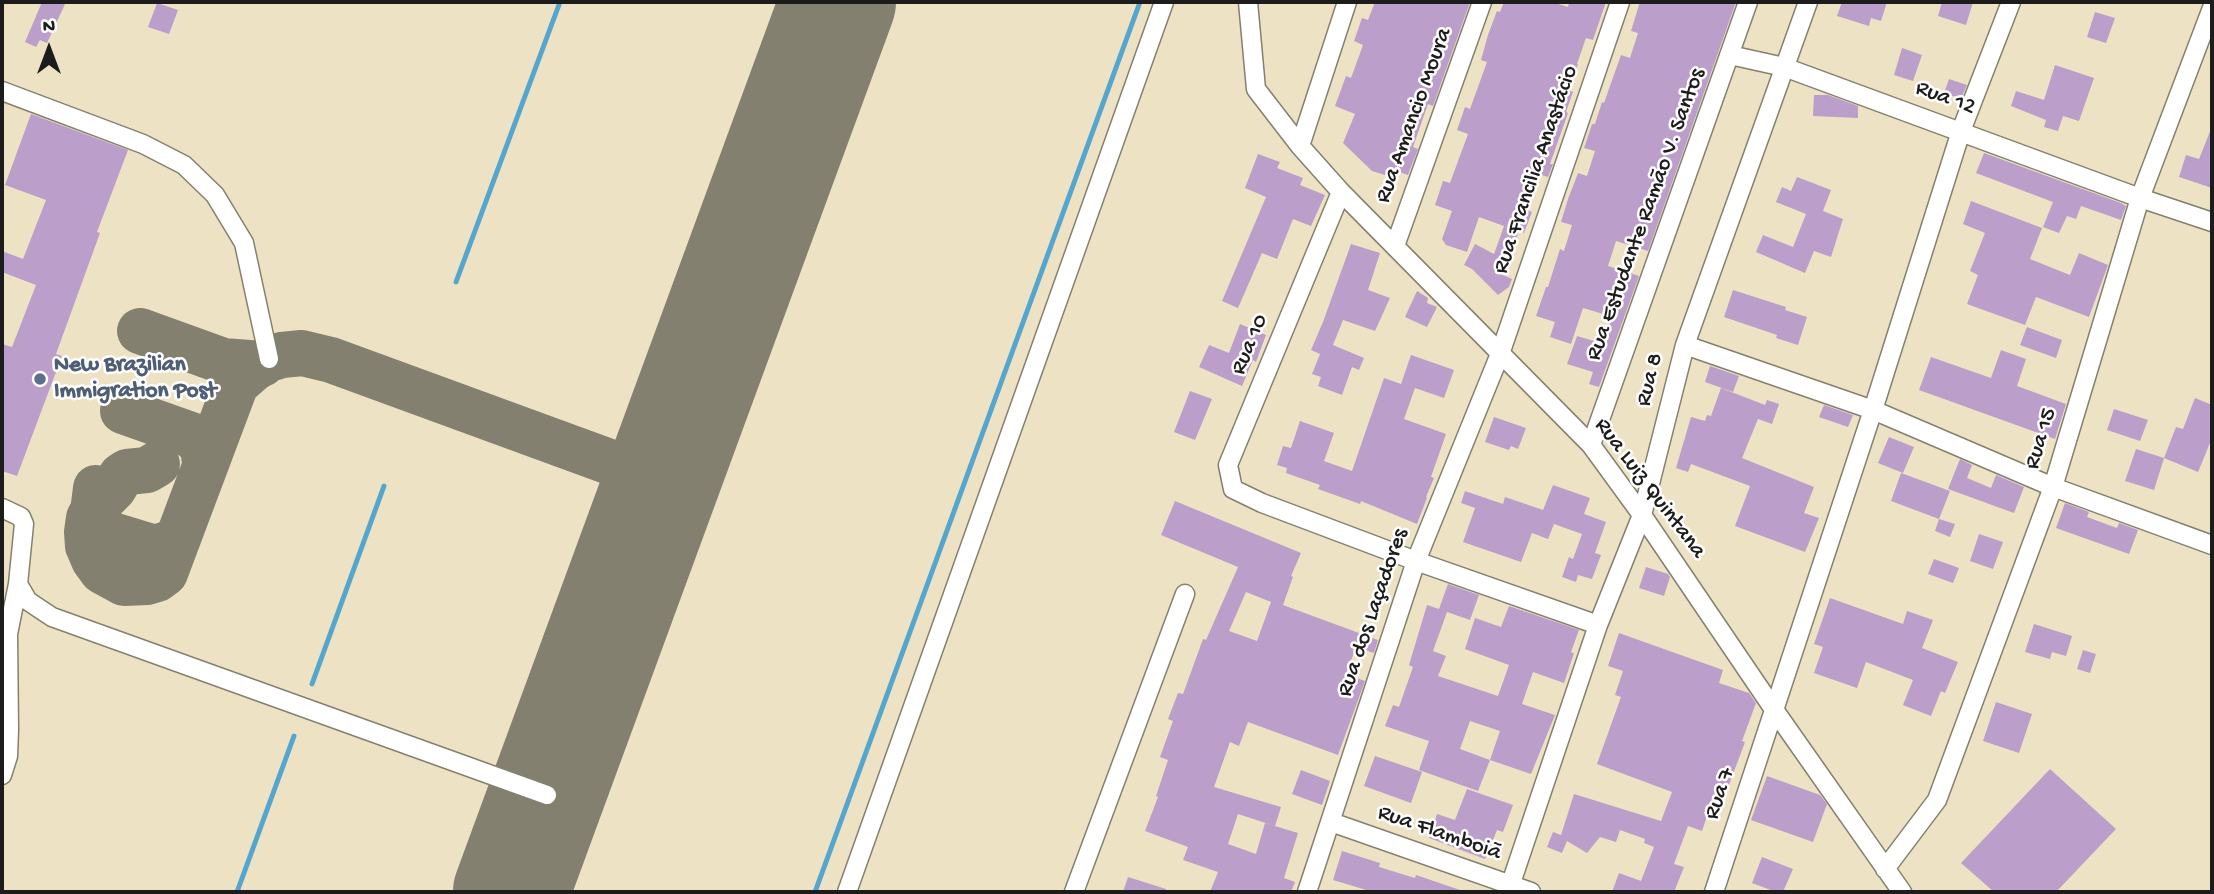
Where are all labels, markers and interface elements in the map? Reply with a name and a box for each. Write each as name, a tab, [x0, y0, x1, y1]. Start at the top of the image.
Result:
north arrow	[14, 14, 84, 84]
text: N	[43, 16, 55, 39]
street label: Rua Amancio Moura	[1370, 25, 1460, 207]
street label: Rua Francilia Anastácio	[1488, 62, 1586, 278]
street label: Rua Estudante Ramão V. Santos	[1581, 65, 1713, 365]
street label: Rua 12	[1911, 75, 1979, 123]
street label: Rua 10	[1226, 310, 1276, 380]
street label: Rua 8	[1631, 351, 1671, 409]
place label: New Brazilian Immigration Post	[54, 352, 216, 406]
marker: New Brazilian Immigration Post	[32, 371, 48, 387]
street label: Rua 15	[2020, 405, 2064, 473]
street label: Rua Luiz Quintana	[1587, 413, 1711, 565]
street label: Rua dos Laçadores	[1332, 525, 1416, 701]
street label: Rua 7	[1699, 764, 1743, 824]
street label: Rua Flamboiã	[1374, 800, 1504, 868]

